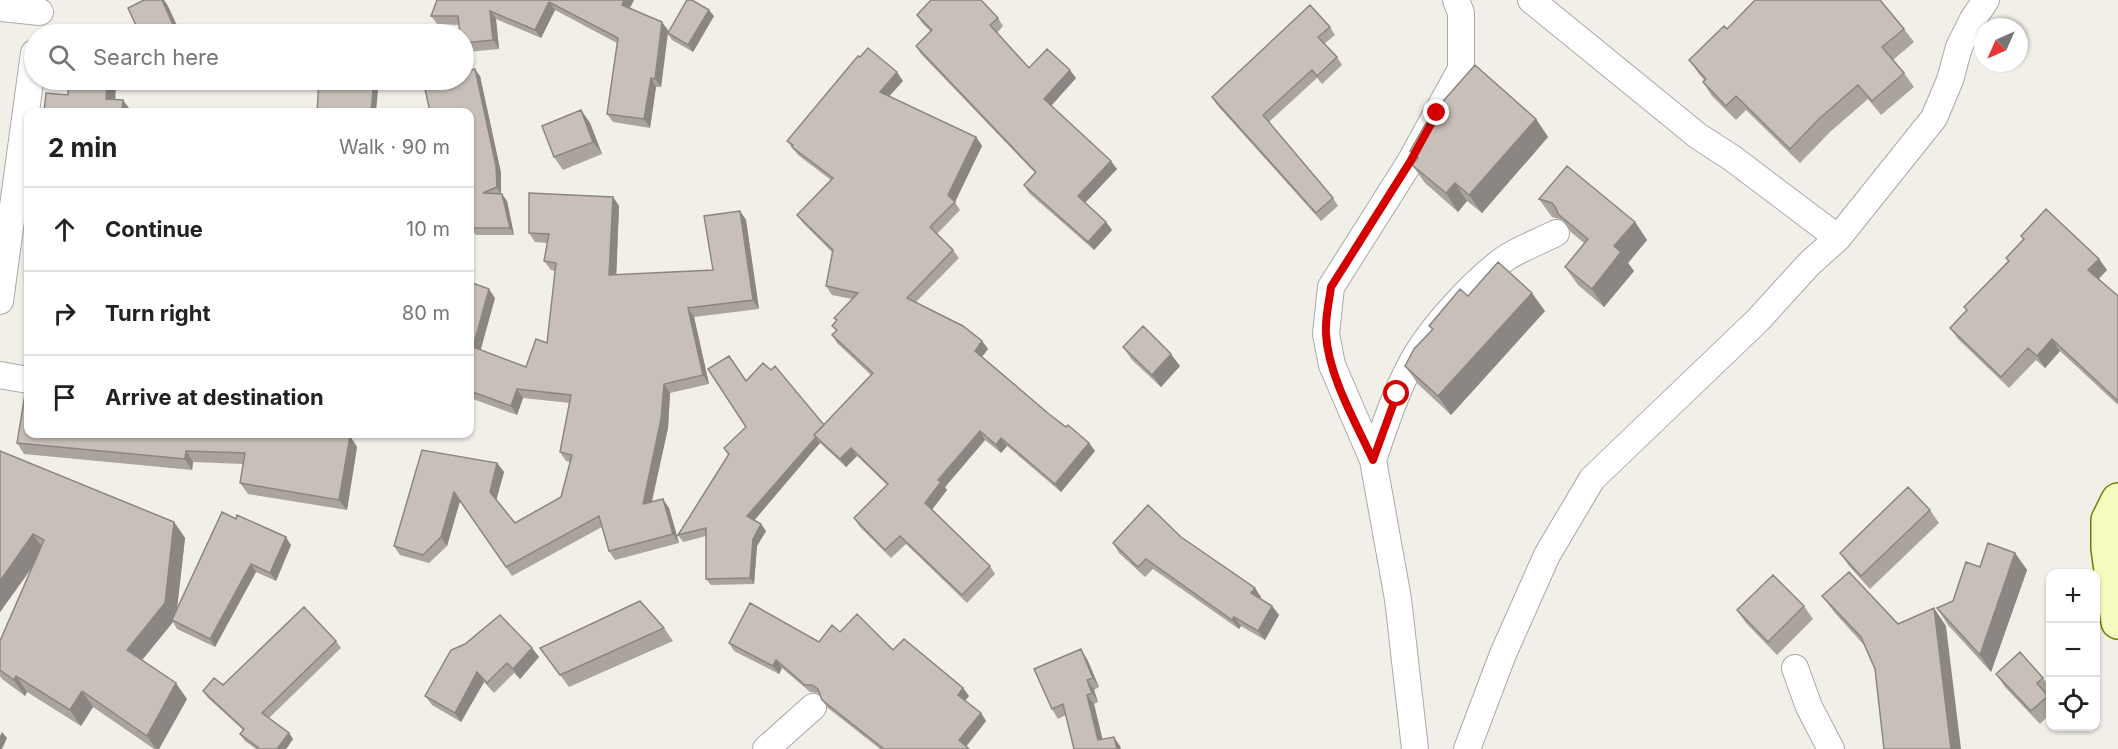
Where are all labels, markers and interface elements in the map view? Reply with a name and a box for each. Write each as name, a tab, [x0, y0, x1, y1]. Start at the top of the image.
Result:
north arrow	[1974, 18, 2028, 72]
search box	[24, 24, 474, 90]
icon: search	[45, 41, 78, 74]
text: Search here	[93, 44, 219, 70]
route end	[1423, 99, 1449, 125]
text: 2 min	[48, 132, 118, 163]
text: Walk · 90 m	[339, 135, 450, 159]
icon: ahead	[48, 213, 81, 246]
text: Continue	[105, 216, 203, 242]
text: 10 m	[406, 217, 450, 241]
icon: right	[48, 297, 81, 330]
text: Turn right	[105, 300, 211, 326]
text: 80 m	[402, 301, 450, 325]
route start	[1383, 380, 1409, 406]
icon: arrive	[48, 381, 81, 414]
text: Arrive at destination	[105, 384, 324, 410]
map controls	[2046, 569, 2100, 731]
button: +	[2046, 569, 2100, 623]
button: −	[2046, 623, 2100, 677]
button: locate	[2046, 677, 2100, 731]

